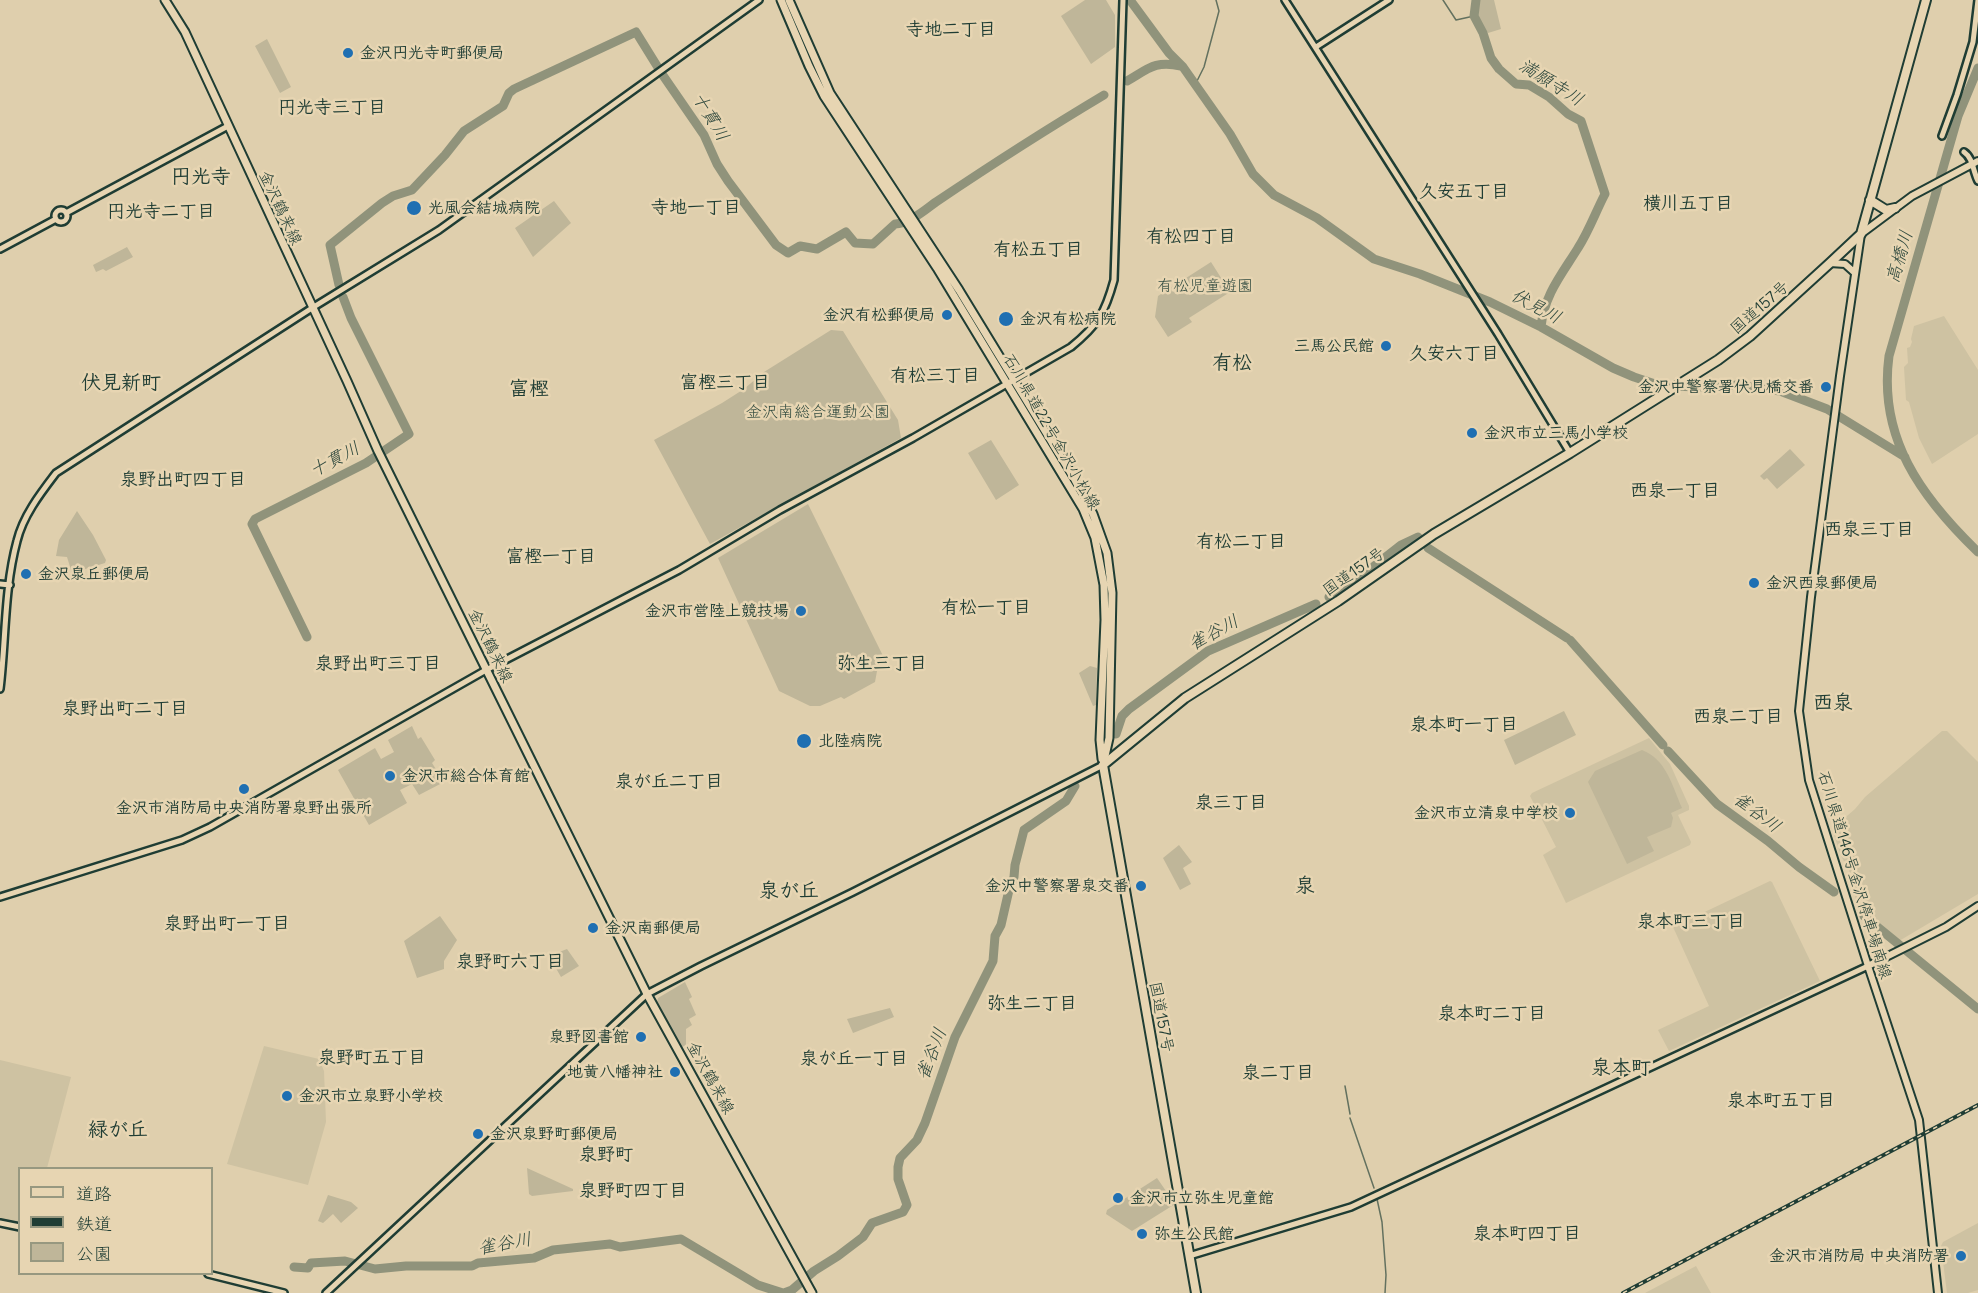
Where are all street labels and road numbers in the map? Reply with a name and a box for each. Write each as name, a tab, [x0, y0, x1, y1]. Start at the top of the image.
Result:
street label: 金沢鶴来線	[254, 168, 306, 248]
street label: 国道157号	[1727, 277, 1793, 339]
street label: 石川県道22号金沢小松線	[998, 350, 1104, 514]
street label: 国道157号	[1319, 544, 1389, 600]
street label: 金沢鶴来線	[464, 606, 516, 686]
street label: 石川県道146号金沢停車場南線	[1813, 769, 1895, 981]
street label: 国道157号	[1145, 980, 1177, 1054]
street label: 金沢鶴来線	[682, 1038, 738, 1118]

